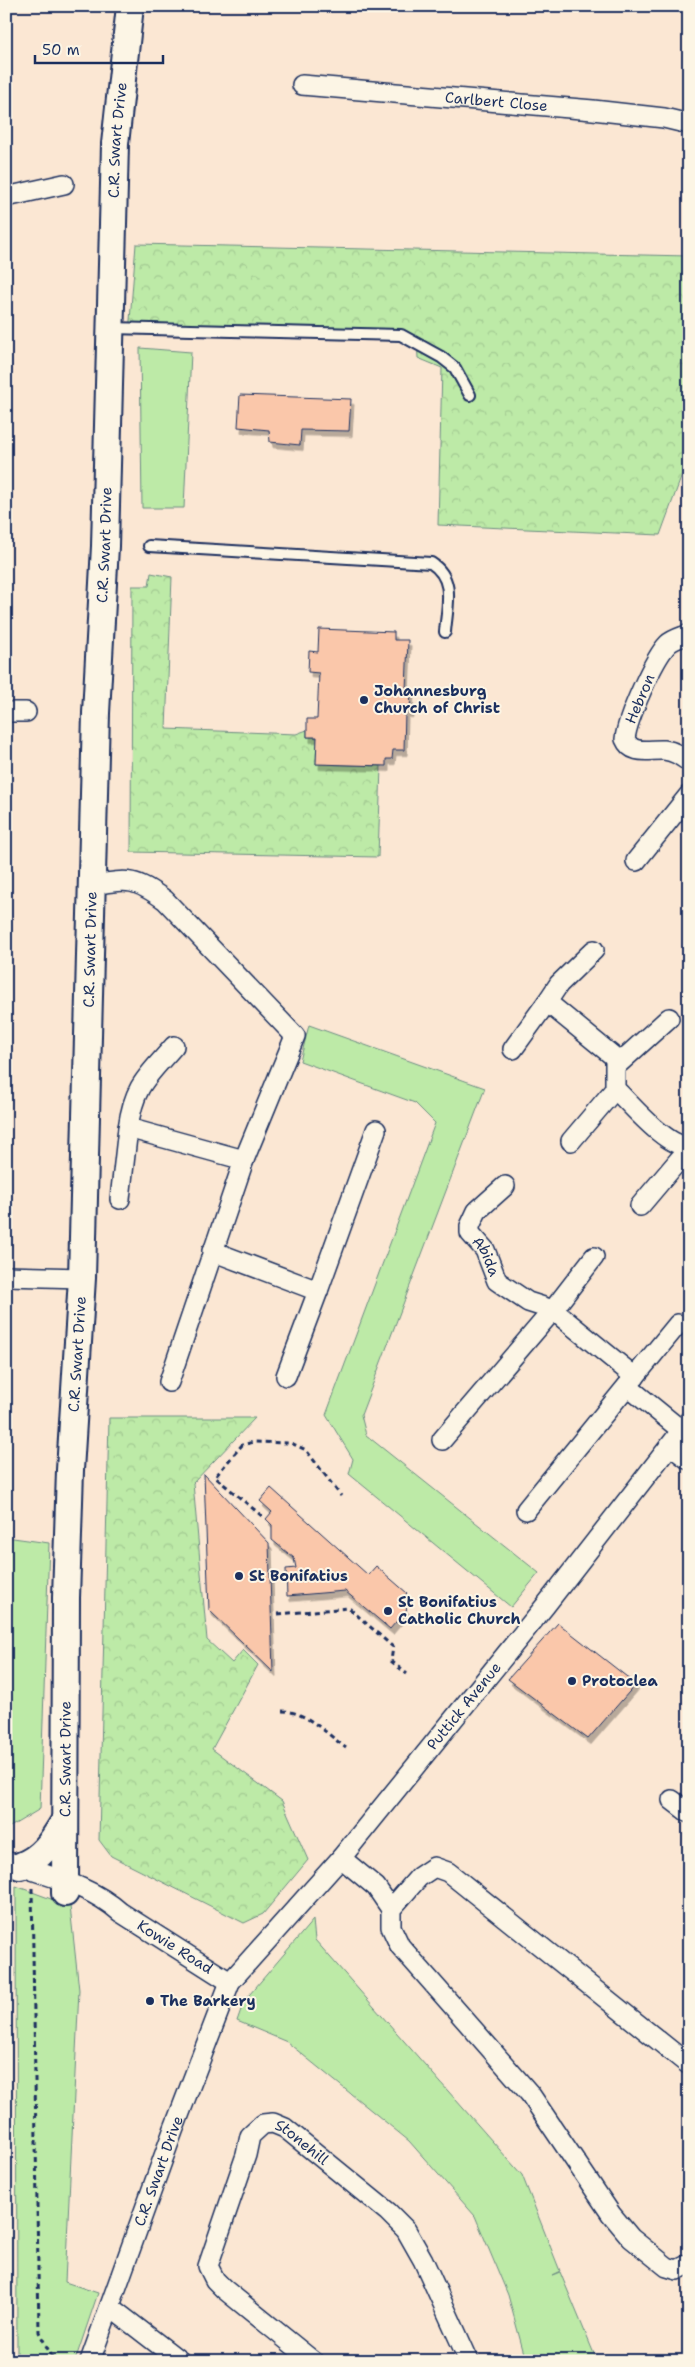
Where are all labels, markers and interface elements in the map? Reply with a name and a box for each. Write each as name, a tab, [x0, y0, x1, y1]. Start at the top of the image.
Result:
scale bar	[35, 32, 162, 64]
text: 50 m	[42, 40, 80, 60]
street label: C.R. Swart Drive	[104, 81, 132, 198]
street label: Carlbert Close	[444, 87, 548, 116]
street label: C.R. Swart Drive	[92, 487, 116, 603]
street label: Hebron	[621, 671, 659, 727]
place label: Johannesburg Church of Christ	[374, 681, 500, 718]
marker: Johannesburg Church of Christ	[358, 694, 370, 706]
street label: C.R. Swart Drive	[79, 891, 102, 1008]
street label: Abida	[468, 1232, 504, 1280]
street label: C.R. Swart Drive	[64, 1296, 91, 1413]
place label: St Bonifatius	[249, 1566, 348, 1586]
marker: St Bonifatius	[233, 1570, 245, 1582]
place label: St Bonifatius Catholic Church	[398, 1592, 521, 1629]
marker: St Bonifatius Catholic Church	[382, 1605, 394, 1617]
street label: Puttick Avenue	[422, 1658, 506, 1754]
place label: Protoclea	[582, 1671, 658, 1691]
marker: Protoclea	[566, 1675, 578, 1687]
street label: C.R. Swart Drive	[55, 1701, 76, 1817]
street label: Kowie Road	[133, 1915, 217, 1979]
place label: The Barkery	[160, 1991, 256, 2011]
marker: The Barkery	[144, 1995, 156, 2007]
street label: C.R. Swart Drive	[129, 2113, 188, 2229]
street label: Stonehill	[272, 2115, 333, 2170]

